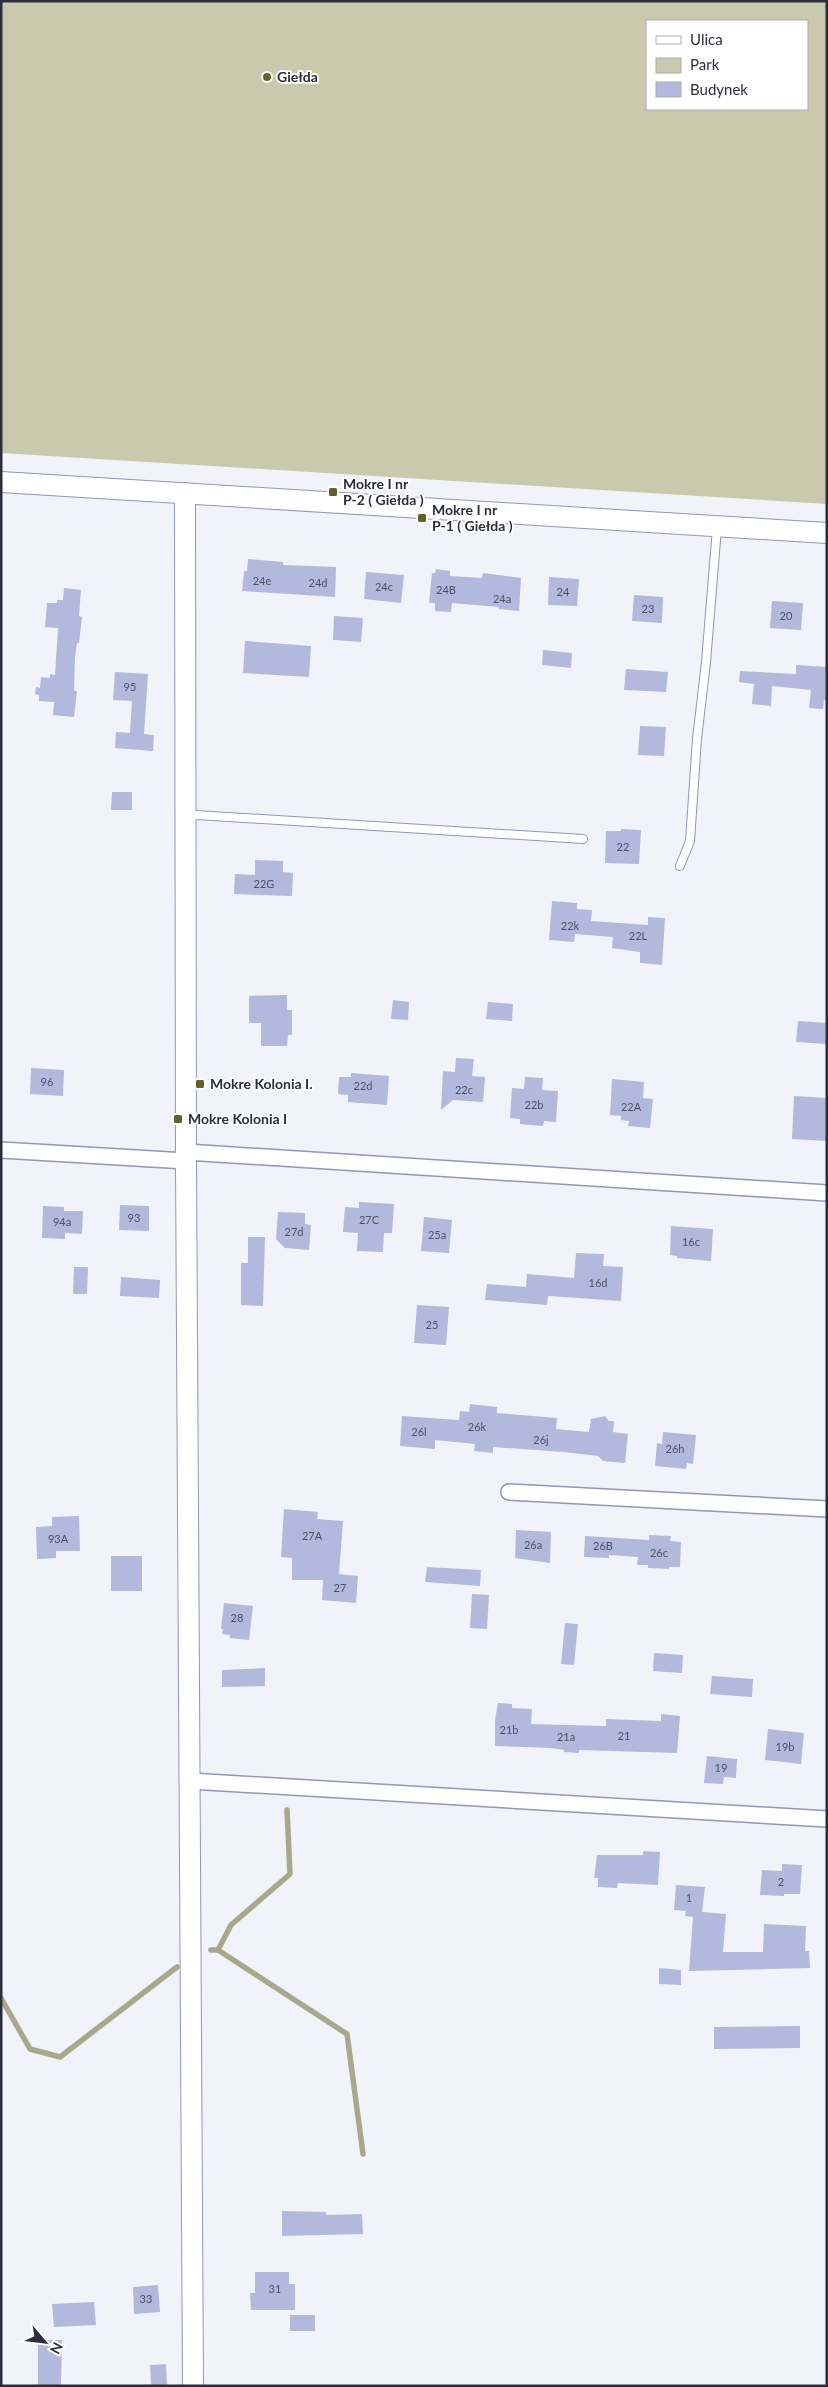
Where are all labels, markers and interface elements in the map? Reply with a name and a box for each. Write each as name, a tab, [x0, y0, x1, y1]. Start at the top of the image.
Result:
legend	[646, 20, 808, 110]
text: Ulica	[690, 30, 723, 48]
text: Park	[690, 55, 720, 73]
place label: Giełda	[277, 68, 318, 85]
marker: Giełda	[261, 71, 273, 83]
text: Budynek	[690, 80, 748, 98]
place label: Mokre I nr P-2 ( Giełda )	[343, 475, 424, 508]
marker: Mokre I nr P-2 ( Giełda )	[327, 486, 339, 498]
place label: Mokre I nr P-1 ( Giełda )	[432, 501, 513, 534]
marker: Mokre I nr P-1 ( Giełda )	[416, 512, 428, 524]
house number: 24e	[253, 574, 271, 587]
house number: 24d	[309, 576, 327, 589]
house number: 24c	[375, 580, 393, 593]
house number: 24B	[436, 583, 456, 596]
house number: 24	[557, 585, 570, 598]
house number: 24a	[493, 592, 511, 605]
house number: 23	[642, 602, 654, 615]
house number: 20	[780, 609, 793, 622]
house number: 95	[124, 680, 136, 693]
house number: 22	[617, 840, 629, 853]
house number: 22G	[254, 877, 274, 890]
house number: 22k	[561, 919, 580, 932]
house number: 22L	[629, 929, 648, 942]
house number: 96	[41, 1075, 53, 1088]
place label: Mokre Kolonia I.	[210, 1075, 313, 1092]
marker: Mokre Kolonia I.	[194, 1078, 206, 1090]
house number: 22d	[354, 1079, 372, 1092]
house number: 22c	[455, 1083, 473, 1096]
house number: 22b	[525, 1098, 543, 1111]
house number: 22A	[621, 1100, 642, 1113]
place label: Mokre Kolonia I	[188, 1110, 287, 1127]
marker: Mokre Kolonia I	[172, 1113, 184, 1125]
house number: 93	[128, 1211, 140, 1224]
house number: 27C	[359, 1213, 380, 1226]
house number: 94a	[53, 1215, 71, 1228]
house number: 27d	[285, 1225, 303, 1238]
house number: 25a	[428, 1228, 446, 1241]
house number: 16c	[682, 1235, 700, 1248]
house number: 16d	[589, 1276, 607, 1289]
house number: 25	[426, 1318, 438, 1331]
house number: 26k	[468, 1420, 487, 1433]
house number: 26l	[411, 1425, 427, 1438]
house number: 26j	[533, 1433, 549, 1446]
house number: 26h	[666, 1442, 684, 1455]
house number: 27A	[302, 1529, 323, 1542]
house number: 93A	[48, 1532, 69, 1545]
house number: 26a	[524, 1538, 542, 1551]
house number: 26B	[593, 1539, 613, 1552]
house number: 26c	[650, 1546, 668, 1559]
house number: 27	[334, 1581, 346, 1594]
house number: 28	[231, 1611, 243, 1624]
house number: 21b	[500, 1723, 518, 1736]
house number: 21	[618, 1729, 630, 1742]
house number: 21a	[557, 1730, 575, 1743]
house number: 19b	[776, 1740, 794, 1753]
house number: 19	[715, 1761, 727, 1774]
house number: 2	[778, 1875, 784, 1888]
house number: 1	[686, 1891, 692, 1904]
house number: 31	[269, 2282, 281, 2295]
house number: 33	[140, 2292, 152, 2305]
north arrow	[20, 2317, 70, 2367]
text: N	[47, 2340, 67, 2357]

